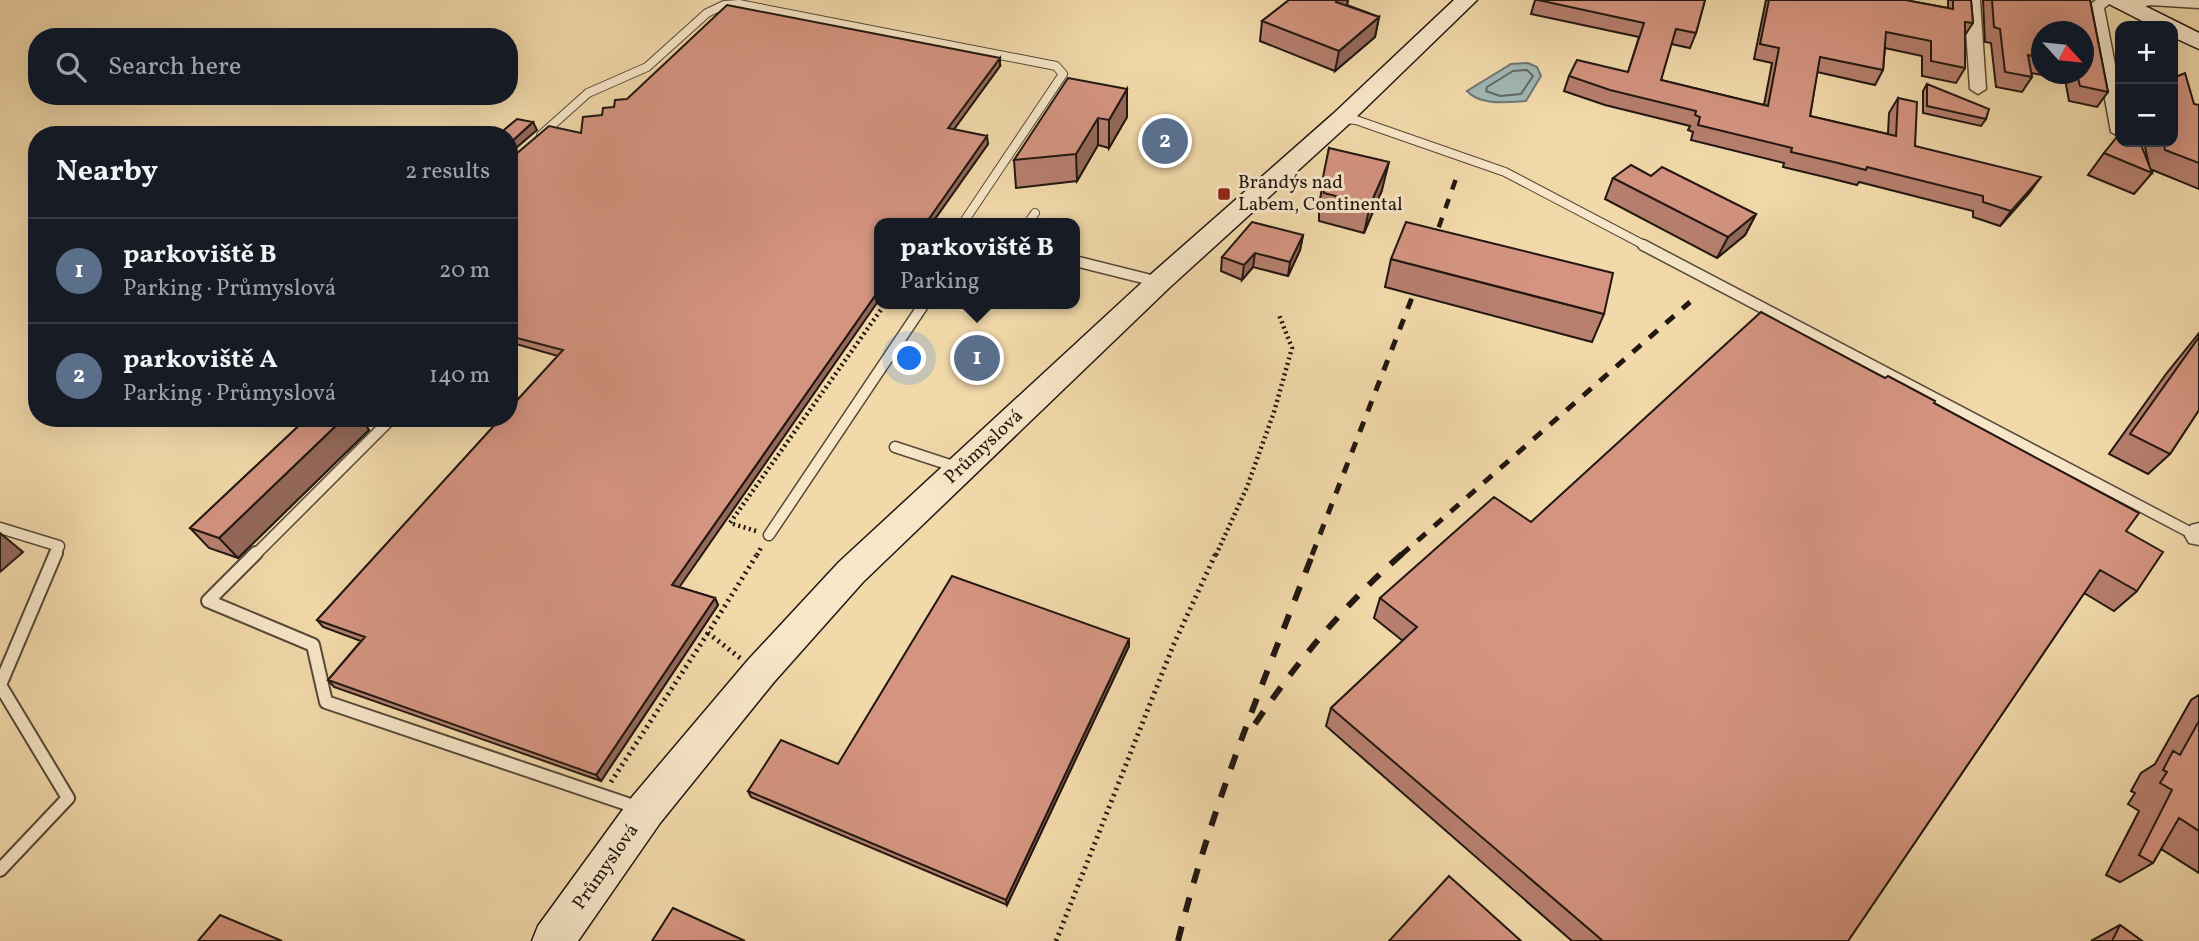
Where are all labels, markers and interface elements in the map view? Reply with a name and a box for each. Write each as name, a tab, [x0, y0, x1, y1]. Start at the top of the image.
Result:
north arrow	[2031, 21, 2094, 84]
map controls	[2115, 21, 2178, 147]
button: +	[2115, 21, 2178, 84]
search box	[28, 28, 518, 105]
icon: search	[52, 48, 90, 86]
text: Search here	[108, 49, 241, 85]
button: −	[2115, 84, 2178, 147]
pin: 2	[1142, 115, 1188, 167]
text: Nearby	[56, 151, 158, 193]
text: 2 results	[405, 156, 490, 188]
place label: Brandýs nad Labem, Continental	[1238, 170, 1403, 218]
marker: Brandýs nad Labem, Continental	[1216, 186, 1232, 202]
popup	[874, 218, 1080, 309]
text: parkoviště B	[900, 230, 1054, 266]
text: parkoviště B	[123, 237, 277, 273]
text: 1	[74, 255, 84, 287]
text: 20 m	[439, 255, 490, 287]
text: Parking	[900, 266, 980, 298]
text: Parking · Průmyslová	[123, 273, 336, 305]
pin: 1	[954, 332, 1000, 384]
your location	[892, 341, 926, 375]
text: parkoviště A	[123, 342, 278, 378]
text: 2	[73, 360, 85, 392]
text: 140 m	[429, 360, 490, 392]
text: Parking · Průmyslová	[123, 378, 336, 410]
street label: Průmyslová	[939, 404, 1029, 490]
street label: Průmyslová	[567, 819, 645, 915]

